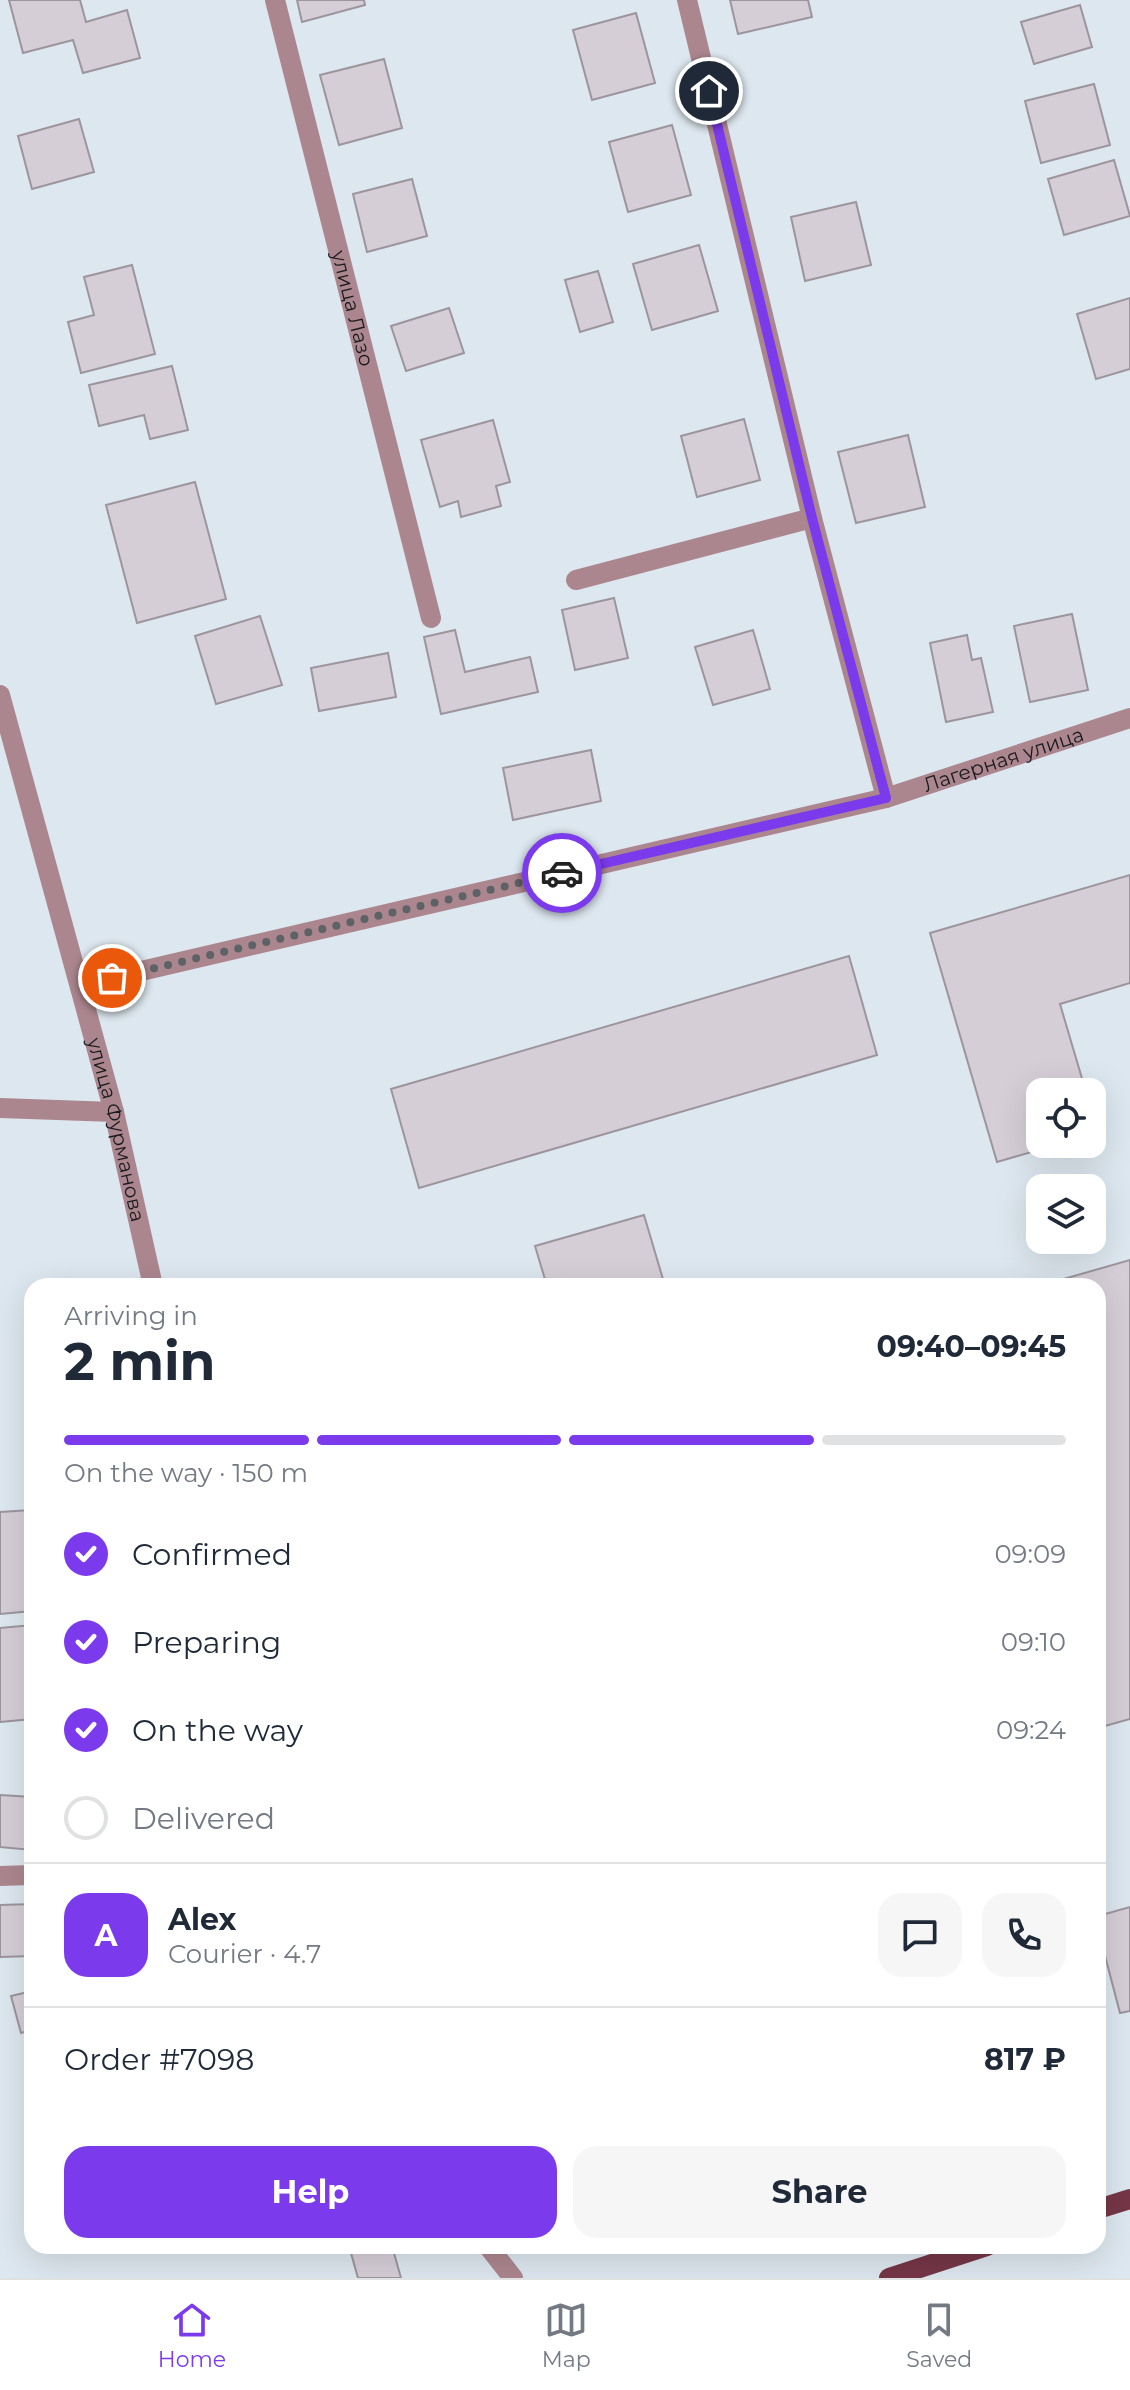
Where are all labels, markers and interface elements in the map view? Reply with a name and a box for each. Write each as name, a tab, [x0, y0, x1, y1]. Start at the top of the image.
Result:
pin	[675, 57, 743, 125]
icon: home	[687, 69, 731, 113]
street label: улица Лазо	[326, 247, 379, 369]
street label: Лагерная улица	[920, 722, 1087, 797]
courier	[522, 833, 602, 913]
icon: car	[540, 851, 584, 895]
pin	[78, 944, 146, 1012]
icon: bag	[90, 956, 134, 1000]
street label: улица Фурманова	[82, 1034, 150, 1224]
map controls	[1026, 1078, 1106, 1254]
button: locate	[1026, 1078, 1106, 1158]
button: layers	[1026, 1174, 1106, 1254]
text: Arriving in	[64, 1300, 198, 1332]
text: 09:40–09:45	[877, 1328, 1066, 1365]
text: 2 min	[64, 1330, 216, 1393]
text: On the way · 150 m	[64, 1457, 308, 1489]
icon: check	[64, 1532, 108, 1576]
text: Confirmed	[132, 1536, 292, 1573]
text: 09:09	[994, 1538, 1066, 1570]
icon: check	[64, 1620, 108, 1664]
text: Preparing	[132, 1624, 281, 1661]
text: 09:10	[1001, 1626, 1066, 1658]
icon: check	[64, 1708, 108, 1752]
text: On the way	[132, 1712, 303, 1749]
text: 09:24	[996, 1714, 1066, 1746]
text: Delivered	[132, 1800, 275, 1837]
button: chat	[878, 1893, 962, 1977]
button: phone	[982, 1893, 1066, 1977]
text: Alex	[168, 1901, 236, 1938]
text: A	[95, 1917, 117, 1954]
text: Courier · 4.7	[168, 1938, 321, 1970]
text: Order #7098	[64, 2041, 254, 2078]
text: 817 ₽	[984, 2041, 1066, 2078]
button: Help	[64, 2146, 557, 2238]
button: Share	[573, 2146, 1066, 2238]
tab: Home	[158, 2298, 226, 2373]
tab: Map	[542, 2298, 591, 2373]
tab: Saved	[906, 2298, 972, 2373]

